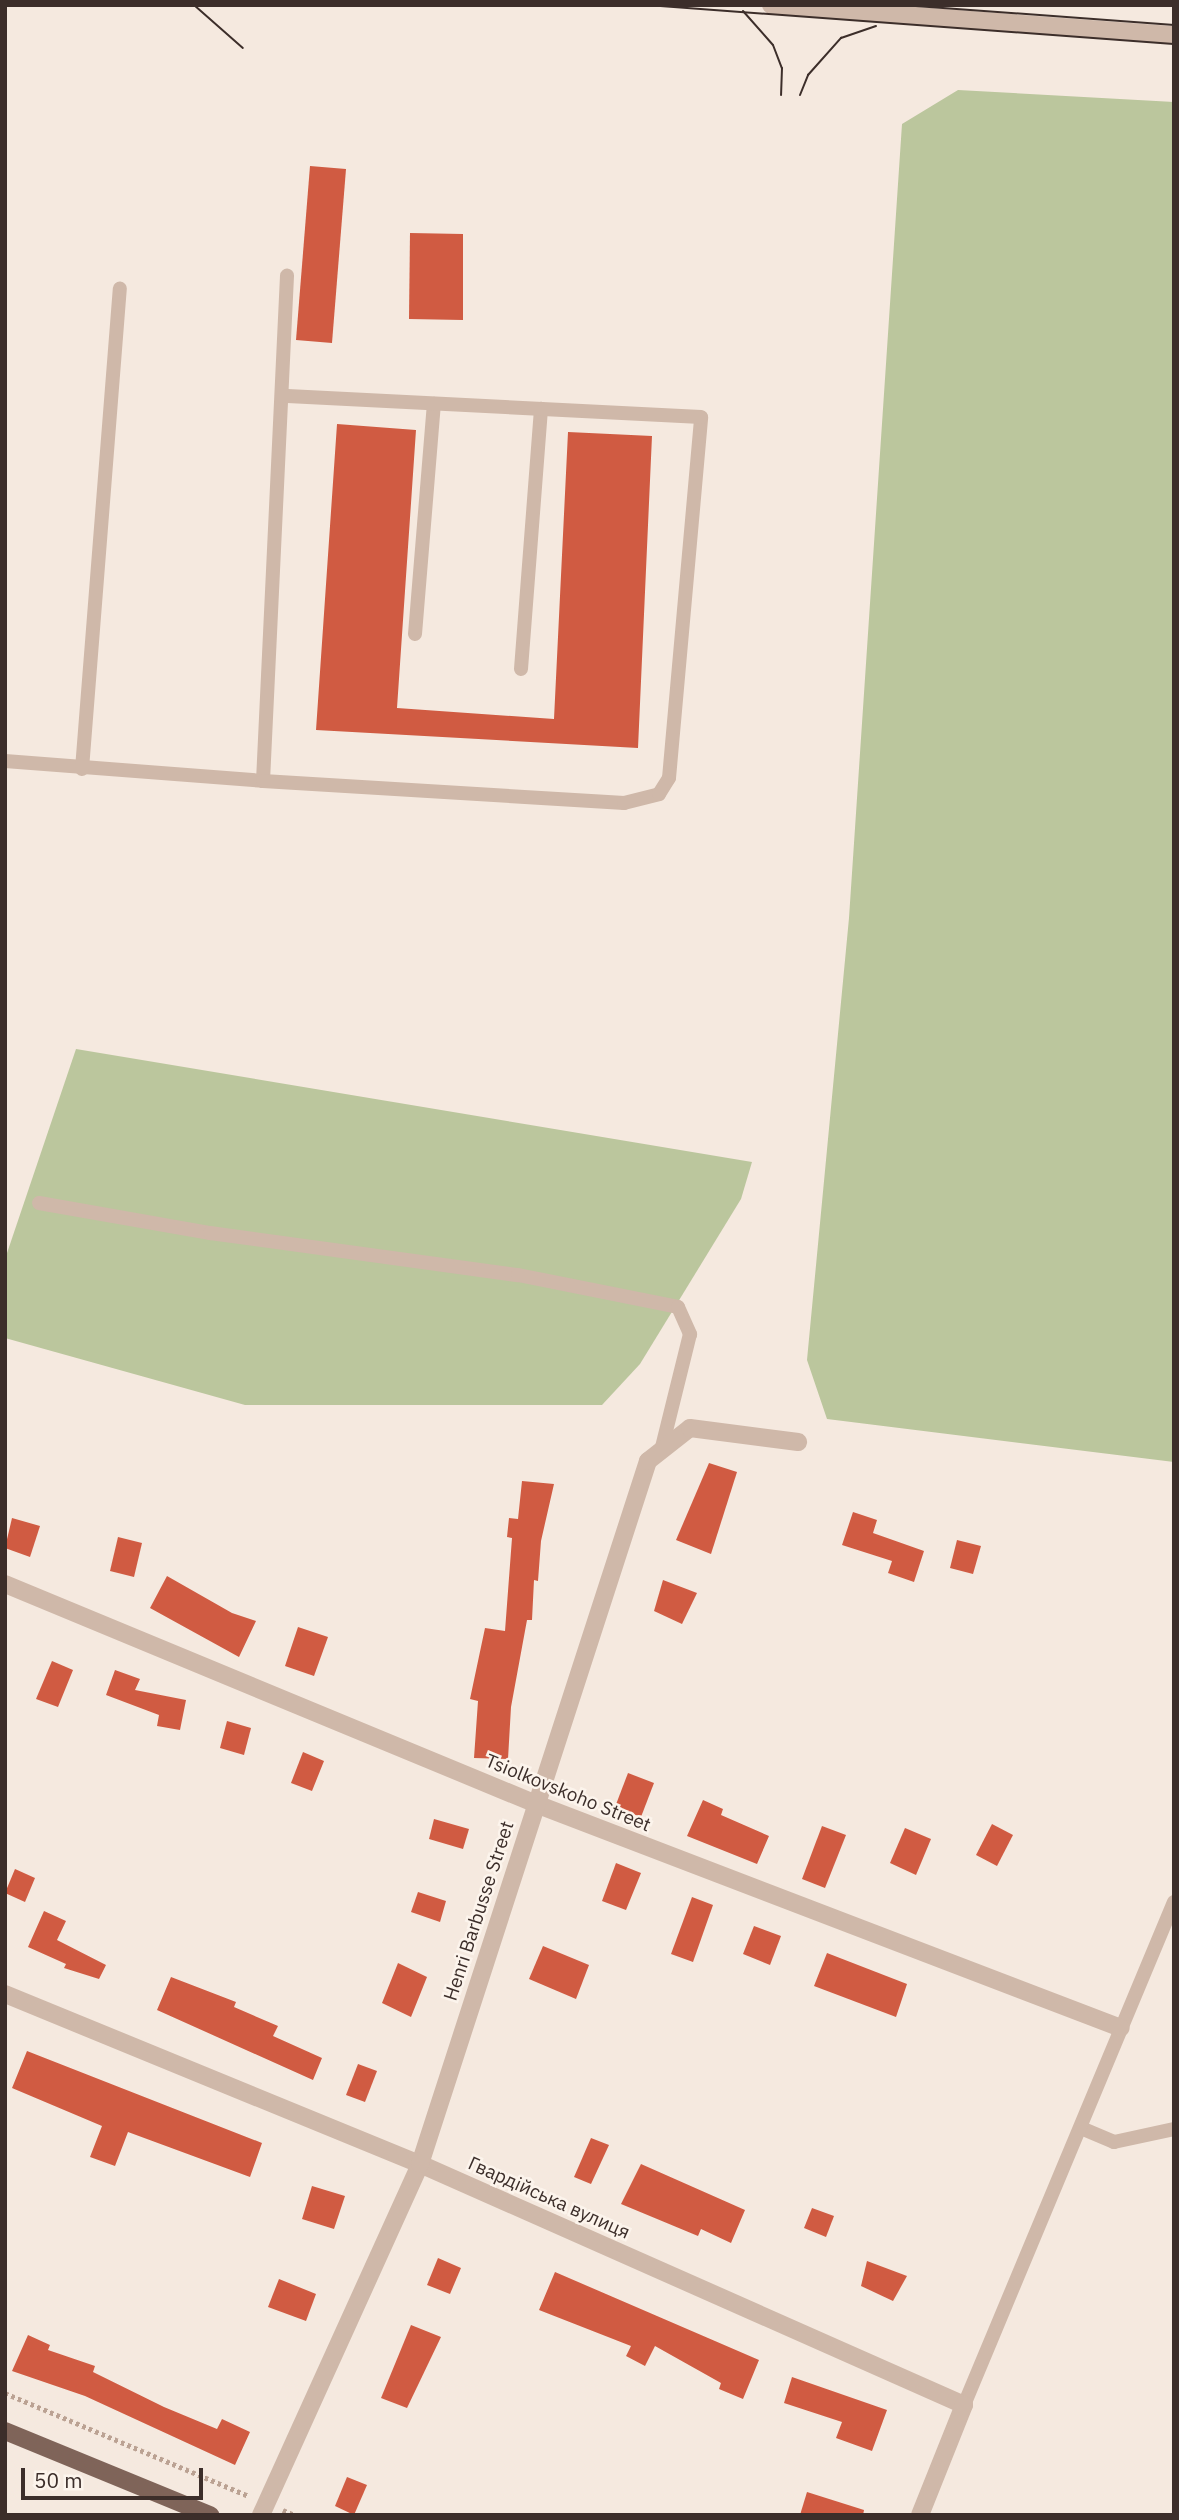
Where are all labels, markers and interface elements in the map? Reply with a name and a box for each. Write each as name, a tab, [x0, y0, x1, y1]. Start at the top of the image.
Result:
street label: Tsiolkovskoho Street	[482, 1749, 654, 1837]
street label: Henri Barbusse Street	[439, 1818, 519, 2004]
street label: Гвардійська вулиця	[465, 2152, 633, 2244]
scale bar	[24, 2454, 206, 2498]
text: 50 m	[34, 2466, 83, 2494]

